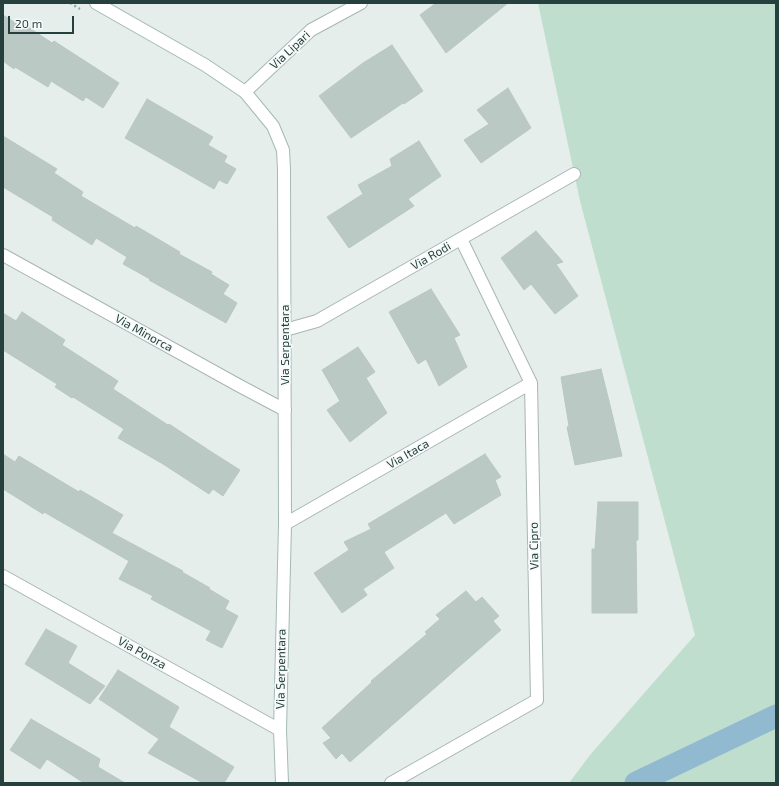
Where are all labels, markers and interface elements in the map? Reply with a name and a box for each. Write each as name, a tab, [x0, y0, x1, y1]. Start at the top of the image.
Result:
scale bar	[10, 8, 76, 34]
text: 20 m	[15, 16, 42, 30]
street label: Via Lipari	[267, 28, 313, 72]
street label: Via Rodi	[409, 239, 453, 273]
street label: Via Serpentara	[278, 305, 292, 385]
street label: Via Minorca	[113, 311, 175, 355]
street label: Via Itaca	[384, 436, 432, 472]
street label: Via Cipro	[526, 522, 542, 570]
street label: Via Serpentara	[273, 629, 289, 709]
street label: Via Ponza	[115, 634, 169, 672]

